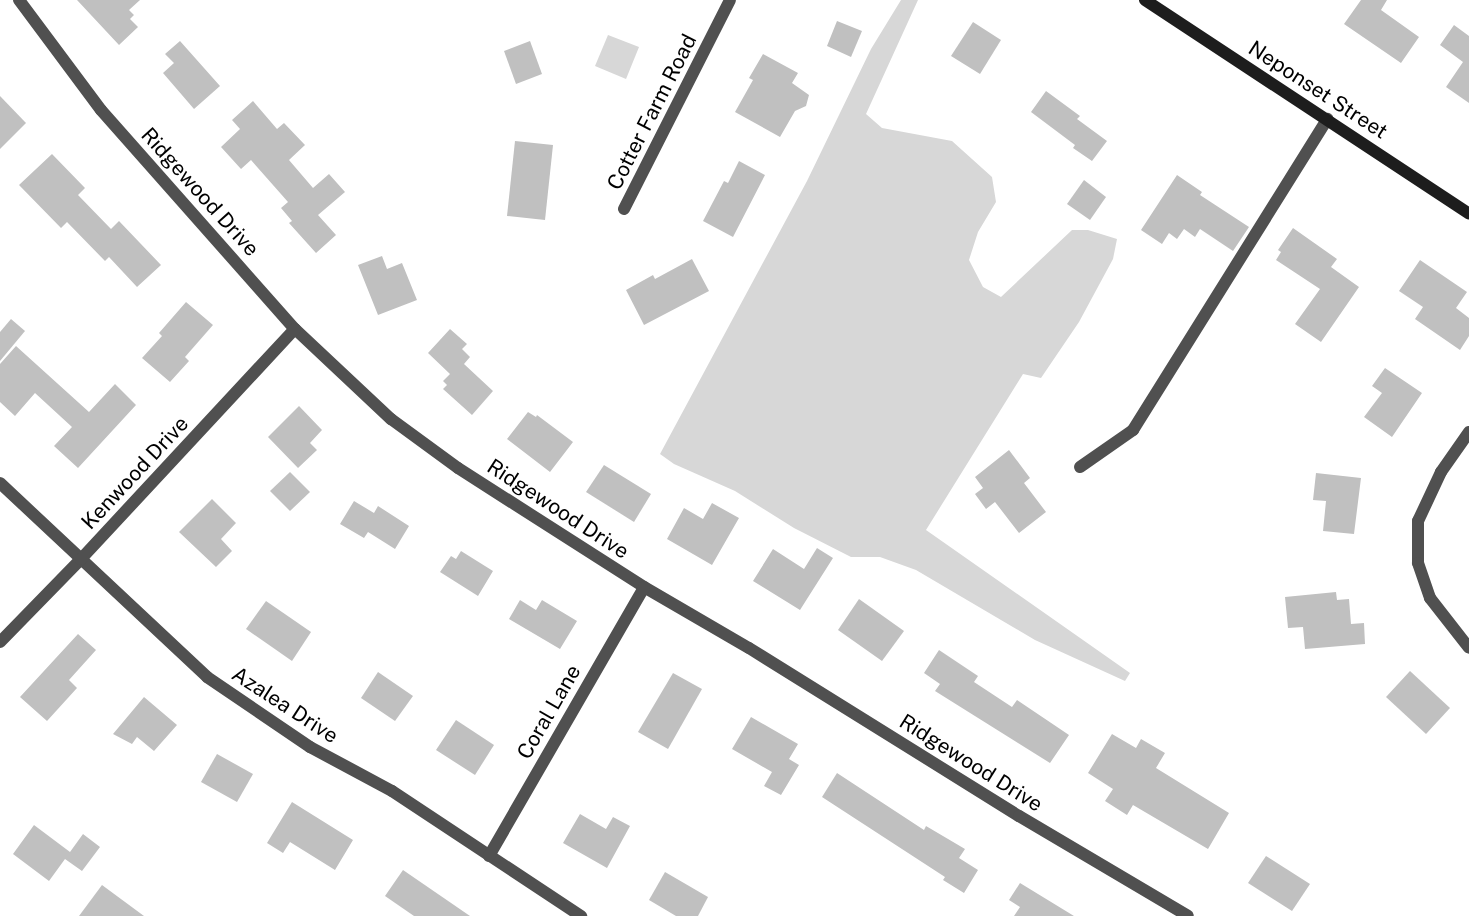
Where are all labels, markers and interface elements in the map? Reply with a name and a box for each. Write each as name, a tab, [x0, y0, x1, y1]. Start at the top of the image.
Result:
street label: Cotter Farm Road	[602, 30, 702, 194]
street label: Neponset Street	[1244, 36, 1392, 144]
street label: Ridgewood Drive	[136, 123, 264, 261]
street label: Kenwood Drive	[76, 411, 194, 535]
street label: Ridgewood Drive	[482, 454, 634, 564]
street label: Coral Lane	[512, 660, 586, 764]
street label: Azalea Drive	[227, 661, 343, 749]
street label: Ridgewood Drive	[895, 709, 1047, 817]

